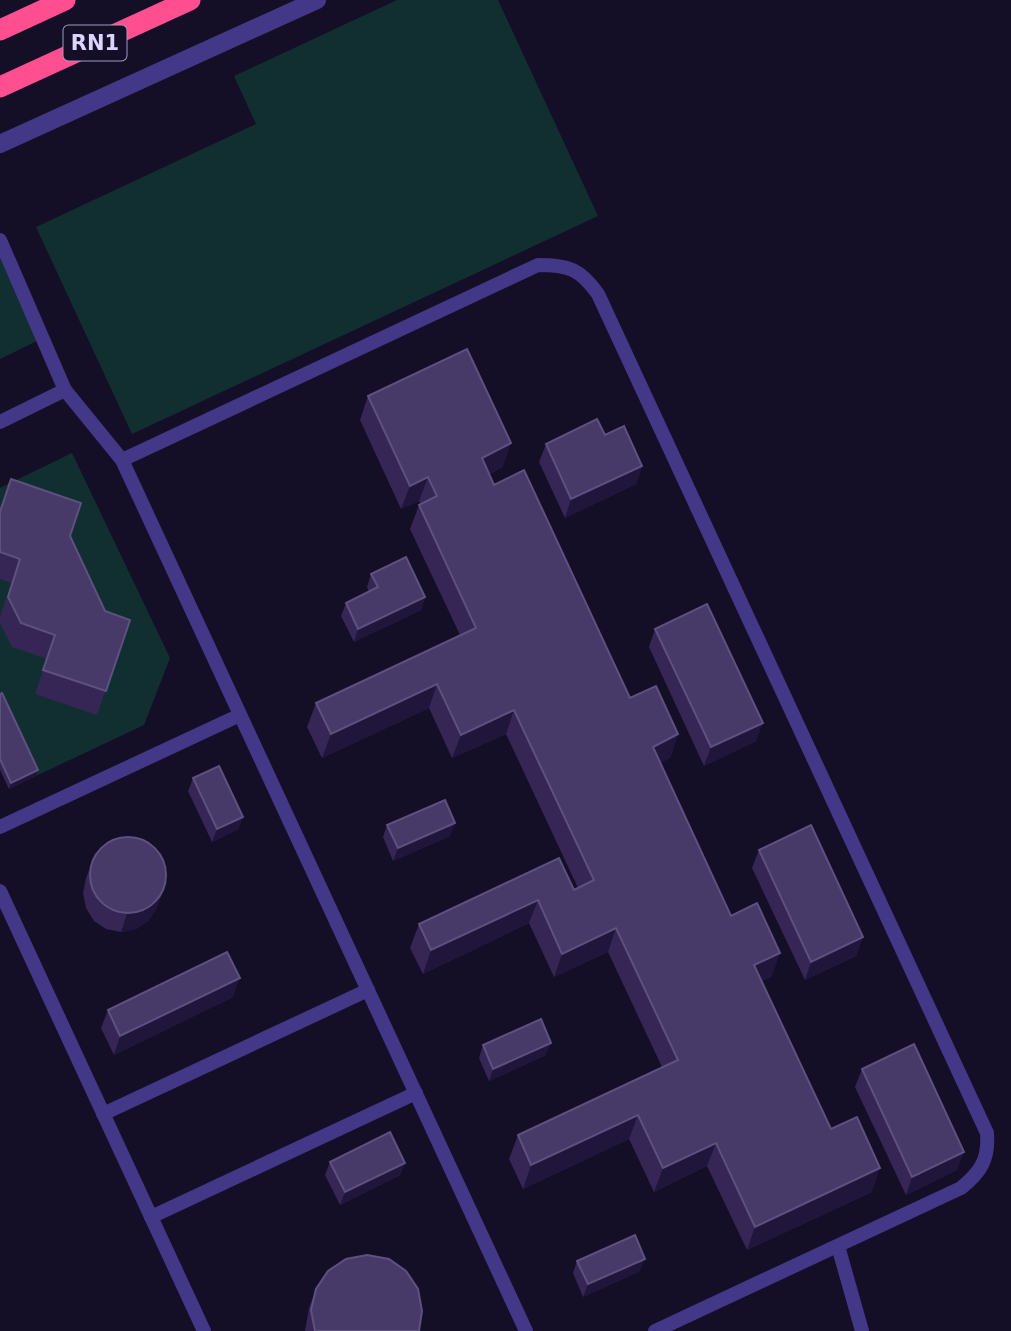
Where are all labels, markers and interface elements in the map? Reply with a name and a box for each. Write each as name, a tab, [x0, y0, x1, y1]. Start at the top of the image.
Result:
road number: RN1	[64, 26, 126, 60]

